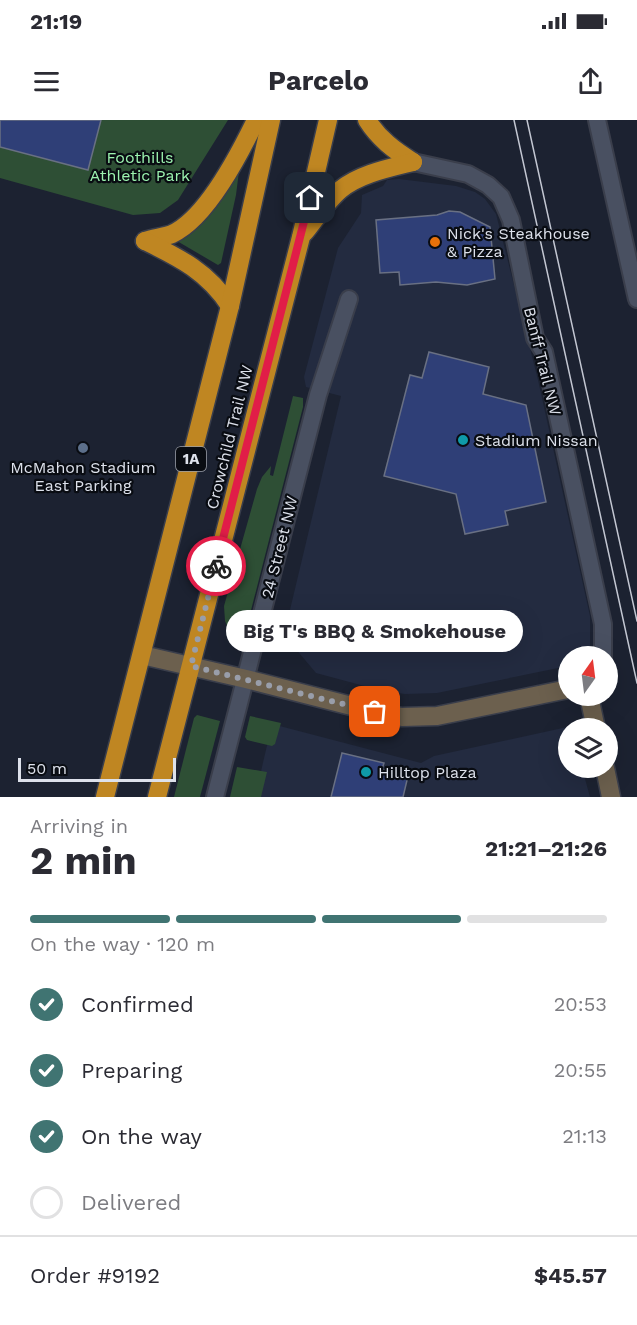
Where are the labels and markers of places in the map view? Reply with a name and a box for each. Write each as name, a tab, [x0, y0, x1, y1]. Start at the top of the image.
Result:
pin	[284, 172, 335, 223]
place label: Nick's Steakhouse & Pizza	[447, 224, 590, 261]
marker: Nick's Steakhouse & Pizza	[428, 235, 442, 249]
place label: Stadium Nissan	[475, 431, 598, 450]
marker: Stadium Nissan	[456, 433, 470, 447]
marker: McMahon Stadium East Parking	[76, 441, 90, 455]
place label: McMahon Stadium East Parking	[10, 458, 156, 495]
callout: Big T's BBQ & Smokehouse	[226, 610, 524, 652]
pin	[349, 686, 400, 737]
place label: Hilltop Plaza	[378, 763, 477, 782]
marker: Hilltop Plaza	[359, 765, 373, 779]

